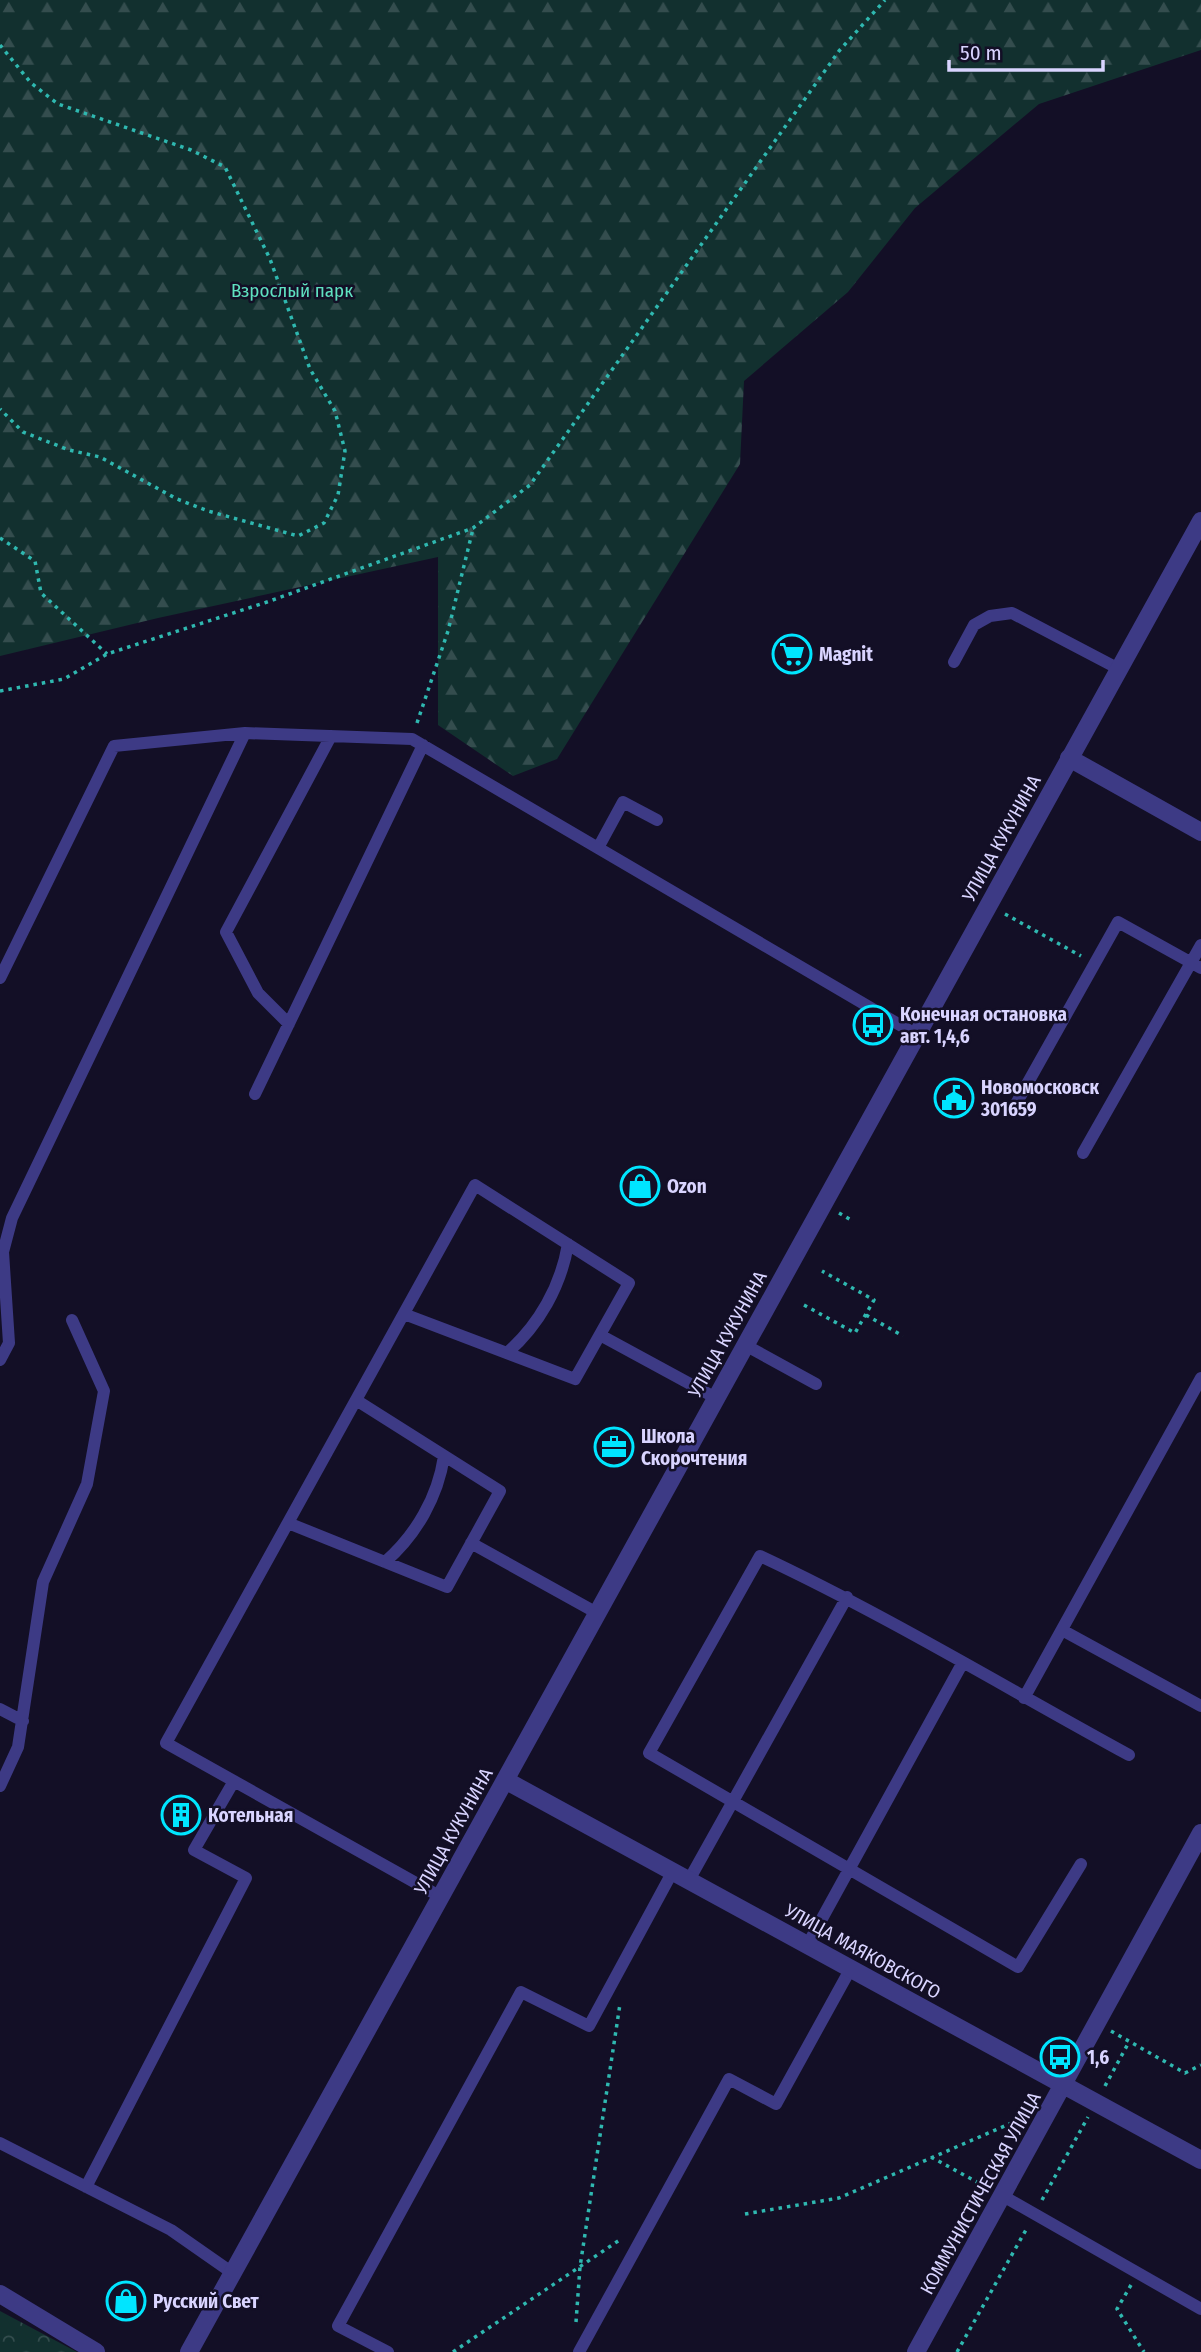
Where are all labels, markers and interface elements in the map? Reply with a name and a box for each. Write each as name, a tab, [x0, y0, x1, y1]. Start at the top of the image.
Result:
scale bar	[949, 28, 1103, 72]
text: 50 m	[960, 40, 1002, 66]
park label: Взрослый парк	[231, 279, 353, 302]
supermarket icon: Magnit	[771, 633, 813, 675]
place label: Magnit	[819, 643, 873, 666]
street label: УЛИЦА КУКУНИНА	[957, 771, 1046, 906]
place label: Конечная остановка авт. 1,4,6	[900, 1003, 1067, 1048]
bus stop icon: Конечная остановка авт. 1,4,6	[852, 1004, 894, 1046]
place label: Новомосковск 301659	[980, 1076, 1099, 1121]
public building icon: Новомосковск 301659	[933, 1077, 975, 1119]
shop icon: Ozon	[619, 1165, 661, 1207]
place label: Ozon	[667, 1175, 707, 1198]
street label: УЛИЦА КУКУНИНА	[683, 1267, 772, 1402]
place label: Школа Скорочтения	[641, 1425, 747, 1470]
office icon: Школа Скорочтения	[593, 1426, 635, 1468]
street label: УЛИЦА КУКУНИНА	[409, 1764, 498, 1899]
building icon: Котельная	[160, 1794, 202, 1836]
place label: Котельная	[208, 1804, 293, 1827]
street label: УЛИЦА МАЯКОВСКОГО	[780, 1899, 945, 2004]
bus stop icon: 1,6	[1039, 2036, 1081, 2078]
place label: 1,6	[1087, 2046, 1109, 2069]
street label: КОММУНИСТИЧЕСКАЯ УЛИЦА	[915, 2088, 1046, 2298]
shop icon: Русский Свет	[105, 2280, 147, 2322]
place label: Русский Свет	[153, 2290, 260, 2313]

